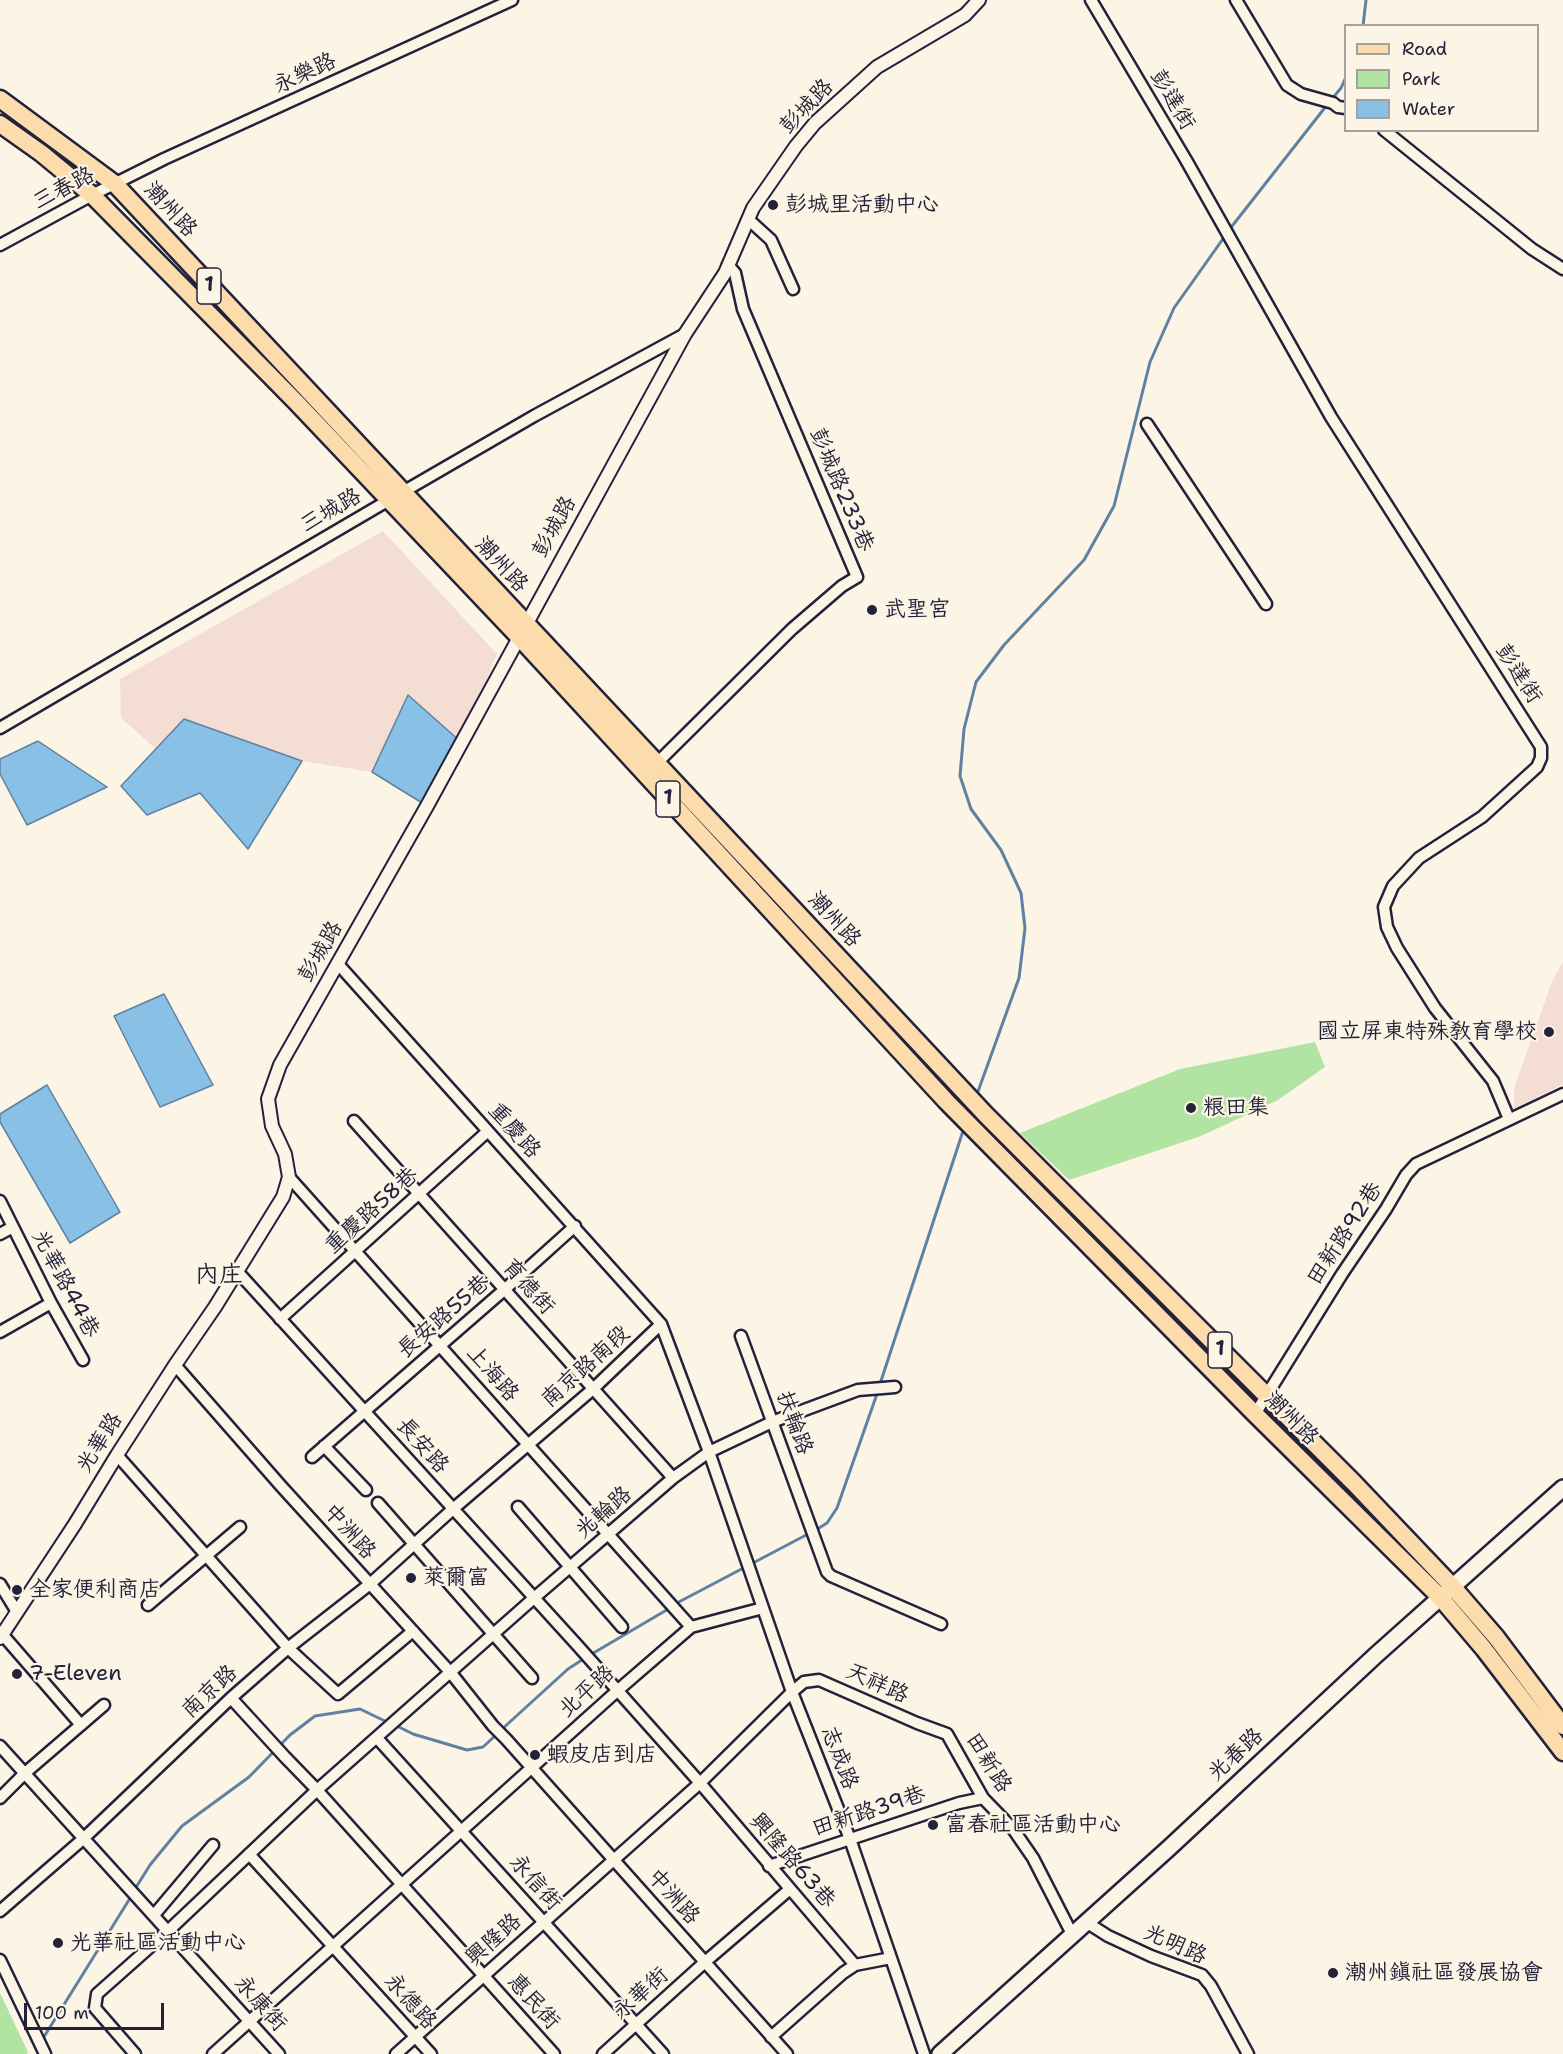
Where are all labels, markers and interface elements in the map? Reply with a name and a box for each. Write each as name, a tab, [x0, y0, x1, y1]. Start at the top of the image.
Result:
legend	[1344, 24, 1539, 132]
text: Road	[1402, 37, 1447, 61]
street label: 永樂路	[270, 48, 340, 100]
street label: 彭達街	[1144, 65, 1200, 135]
text: Park	[1402, 67, 1441, 91]
street label: 彭城路	[775, 74, 839, 140]
text: Water	[1402, 97, 1455, 121]
street label: 三春路	[29, 162, 99, 216]
street label: 潮州路	[138, 177, 202, 243]
place label: 彭城里活動中心	[785, 192, 939, 218]
marker: 彭城里活動中心	[766, 198, 780, 212]
road number: 1	[197, 268, 221, 304]
street label: 彭城路233巷	[803, 424, 879, 556]
street label: 三城路	[296, 483, 366, 539]
street label: 彭城路	[527, 492, 583, 562]
street label: 潮州路	[469, 532, 533, 598]
place label: 武聖宮	[884, 597, 950, 623]
marker: 武聖宮	[865, 603, 879, 617]
street label: 彭達街	[1489, 639, 1547, 709]
road number: 1	[656, 781, 680, 817]
street label: 潮州路	[802, 887, 866, 953]
street label: 彭城路	[293, 917, 349, 987]
place label: 國立屏東特殊教育學校	[1317, 1019, 1537, 1045]
marker: 國立屏東特殊教育學校	[1542, 1025, 1556, 1039]
place label: 粮田集	[1203, 1095, 1269, 1121]
street label: 重慶路	[482, 1098, 546, 1164]
marker: 粮田集	[1184, 1101, 1198, 1115]
street label: 重慶路58巷	[320, 1162, 424, 1260]
street label: 田新路92巷	[1302, 1177, 1388, 1291]
street label: 光華路44巷	[26, 1226, 104, 1342]
street label: 育德街	[496, 1254, 560, 1320]
district label: 内庄	[195, 1262, 243, 1290]
street label: 長安路55巷	[392, 1270, 496, 1364]
street label: 南京路南段	[536, 1320, 636, 1414]
road number: 1	[1208, 1332, 1232, 1368]
street label: 上海路	[460, 1340, 524, 1408]
street label: 潮州路	[1258, 1386, 1324, 1452]
street label: 扶輪路	[770, 1387, 818, 1459]
street label: 光華路	[71, 1408, 129, 1478]
street label: 長安路	[390, 1413, 454, 1479]
street label: 光輪路	[570, 1481, 638, 1545]
street label: 中洲路	[317, 1499, 381, 1565]
place label: 萊爾富	[423, 1565, 489, 1591]
marker: 萊爾富	[404, 1571, 418, 1585]
place label: 全家便利商店	[29, 1577, 161, 1603]
marker: 全家便利商店	[10, 1583, 24, 1597]
street label: 天祥路	[841, 1659, 913, 1709]
street label: 南京路	[177, 1660, 243, 1724]
street label: 北平路	[554, 1660, 620, 1724]
place label: 7-Eleven	[29, 1661, 122, 1687]
marker: 7-Eleven	[10, 1667, 24, 1681]
street label: 志成路	[815, 1722, 863, 1794]
street label: 光春路	[1203, 1723, 1269, 1787]
street label: 田新路	[959, 1728, 1017, 1798]
place label: 蝦皮店到店	[547, 1742, 657, 1768]
marker: 蝦皮店到店	[528, 1748, 542, 1762]
street label: 田新路39巷	[809, 1781, 929, 1843]
street label: 興隆路63巷	[744, 1808, 840, 1914]
place label: 富春社區活動中心	[945, 1812, 1121, 1838]
marker: 富春社區活動中心	[926, 1818, 940, 1832]
street label: 永信街	[503, 1850, 567, 1916]
street label: 中洲路	[641, 1864, 705, 1930]
street label: 興隆路	[461, 1908, 527, 1972]
street label: 光明路	[1139, 1920, 1211, 1970]
place label: 光華社區活動中心	[70, 1930, 246, 1956]
marker: 光華社區活動中心	[51, 1936, 65, 1950]
place label: 潮州鎮社區發展協會	[1345, 1960, 1543, 1986]
street label: 永華街	[608, 1962, 674, 2026]
marker: 潮州鎮社區發展協會	[1326, 1966, 1340, 1980]
street label: 永德路	[378, 1969, 442, 2035]
street label: 惠民街	[501, 1969, 565, 2035]
street label: 永康街	[228, 1971, 292, 2037]
scale bar	[27, 1991, 166, 2029]
text: 100 m	[35, 2001, 89, 2025]

